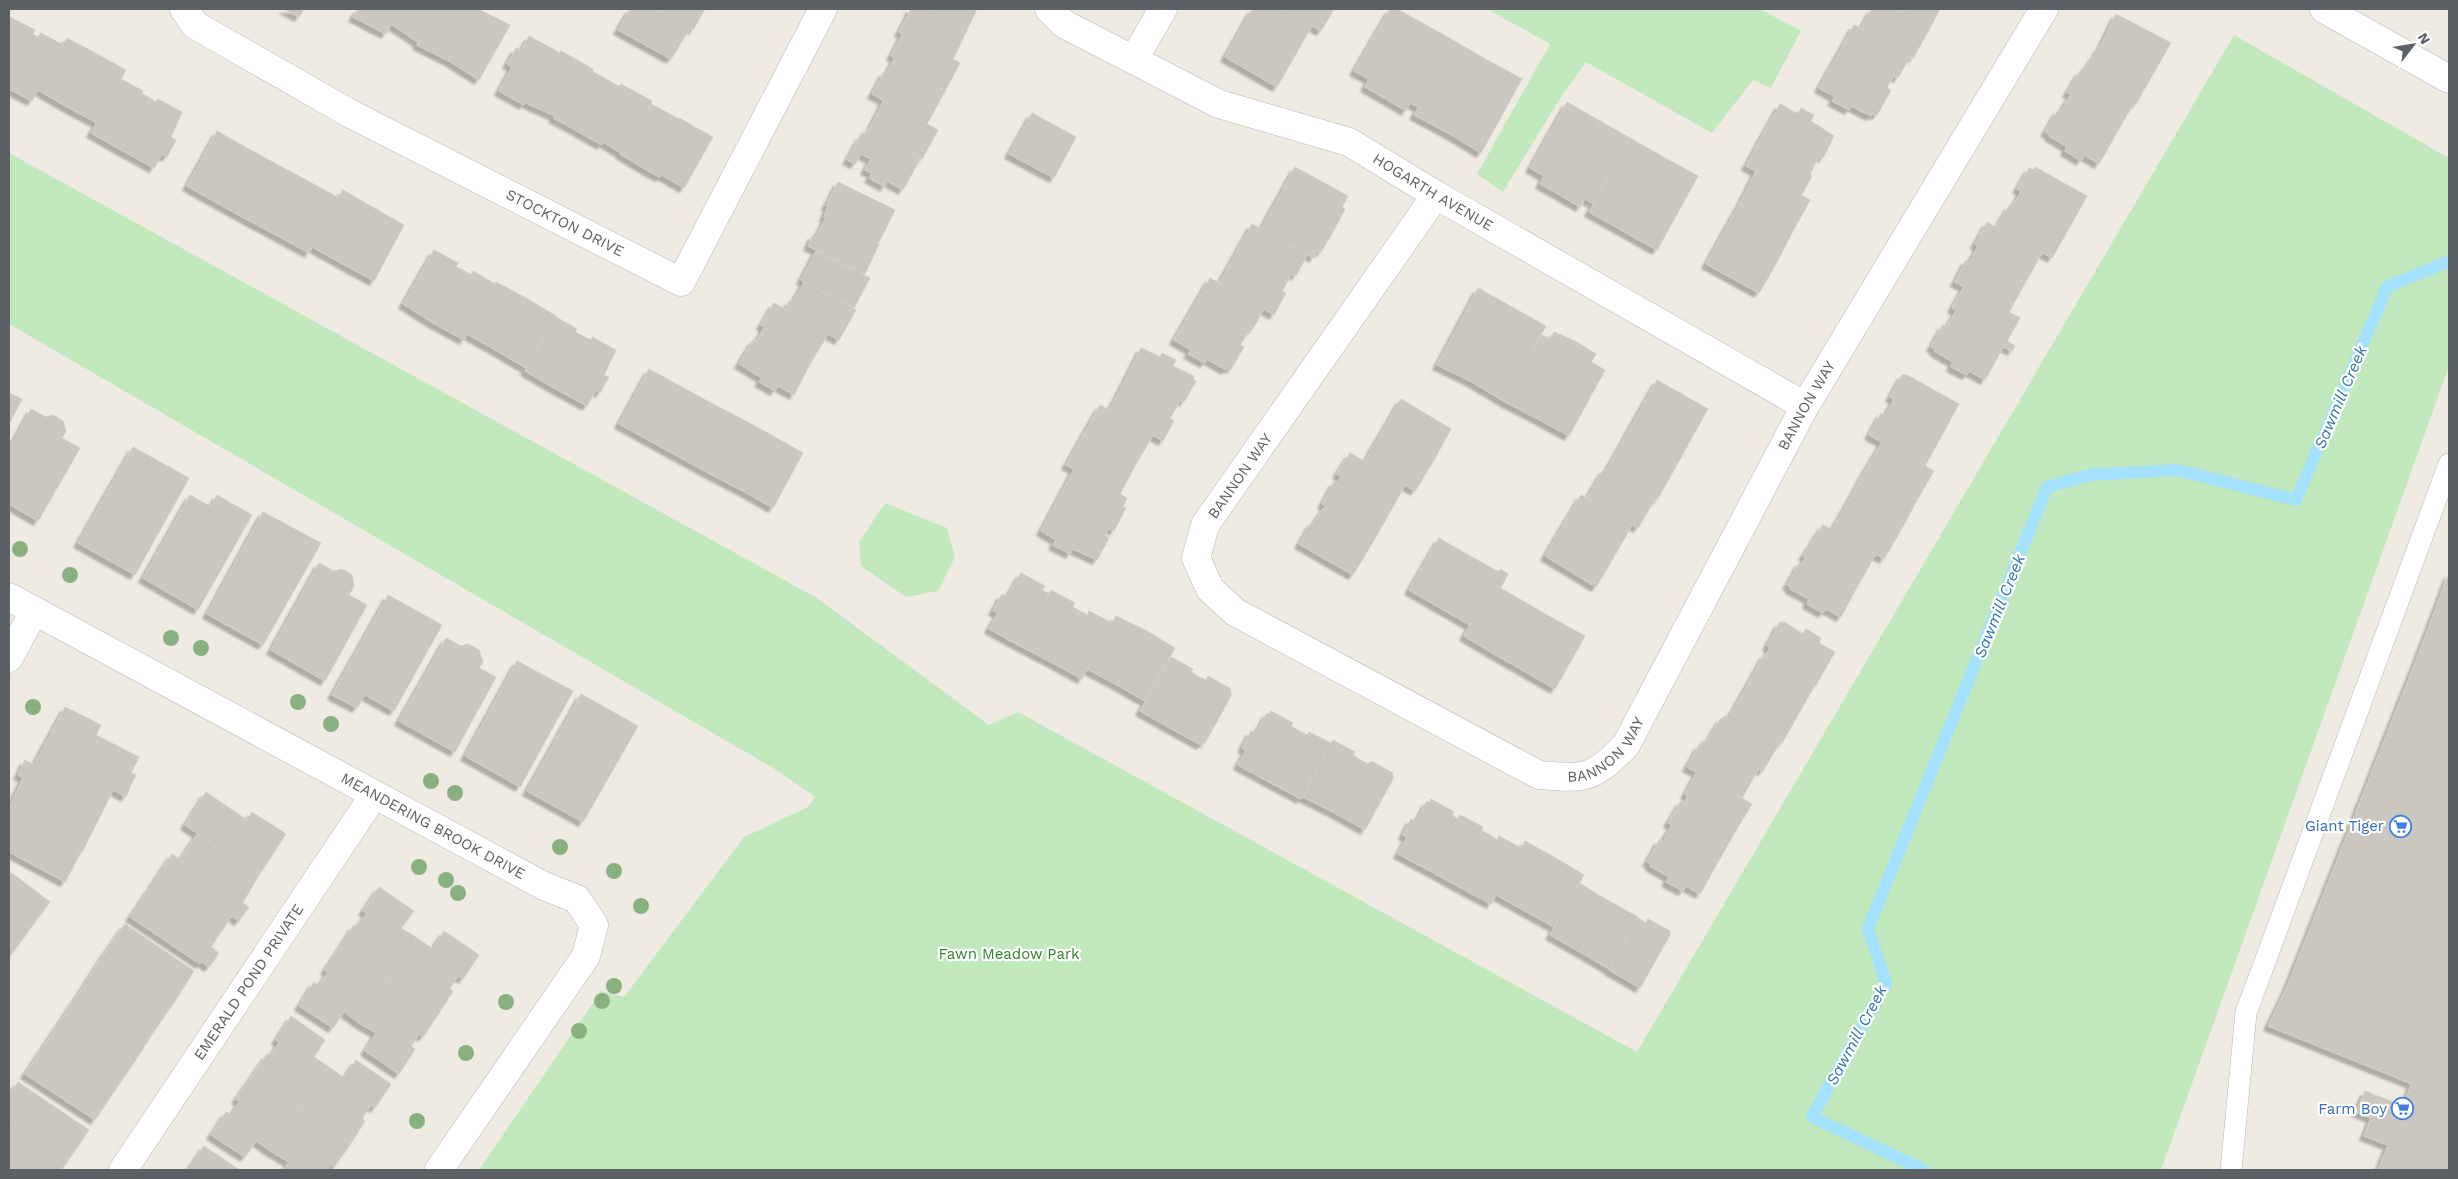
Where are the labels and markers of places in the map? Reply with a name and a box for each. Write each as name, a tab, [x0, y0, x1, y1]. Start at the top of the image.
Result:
supermarket icon: Giant Tiger	[2388, 814, 2412, 838]
place label: Giant Tiger	[2305, 817, 2384, 835]
supermarket icon: Farm Boy	[2391, 1097, 2415, 1121]
place label: Farm Boy	[2318, 1100, 2387, 1118]

